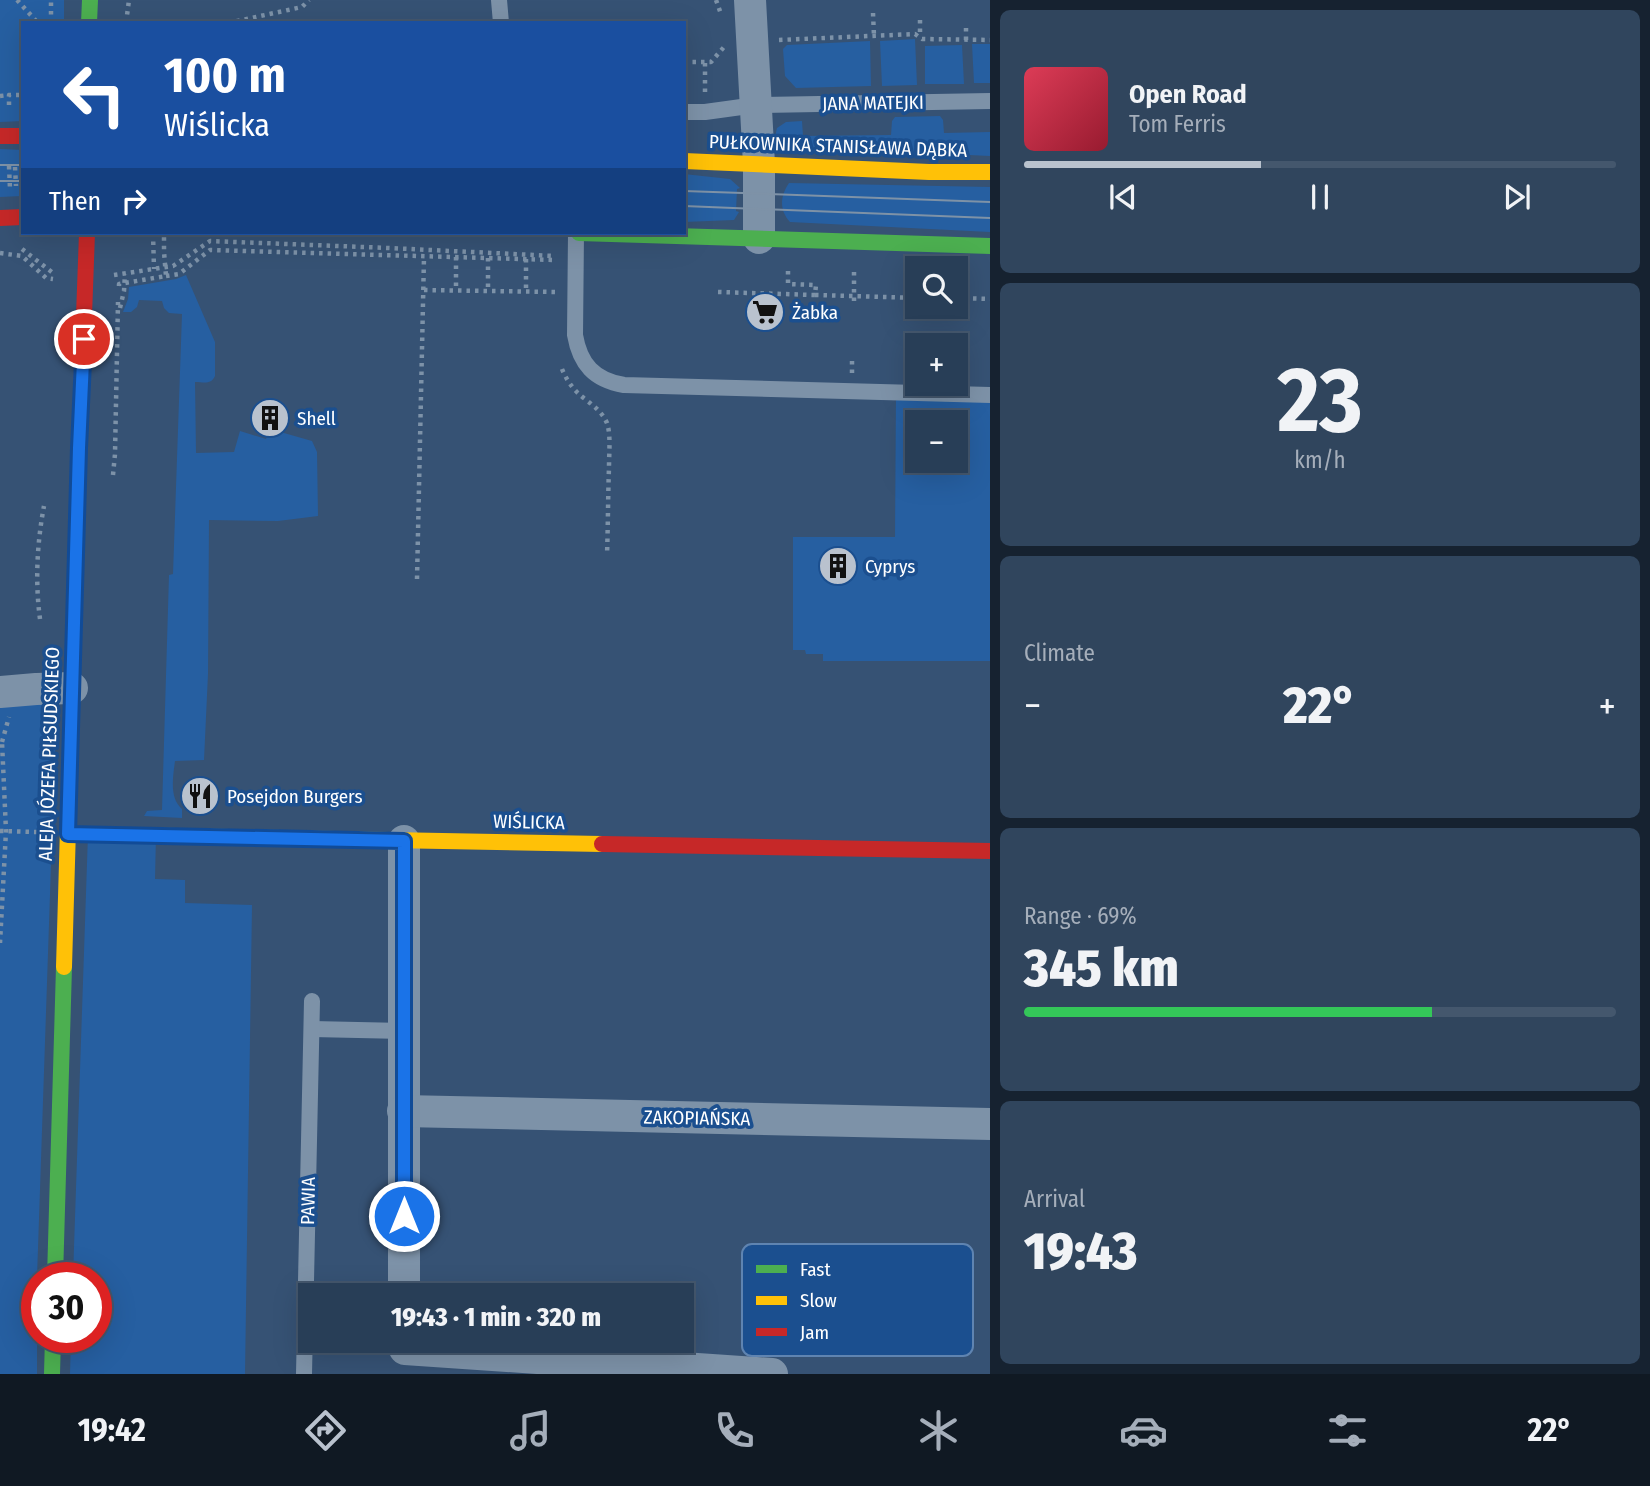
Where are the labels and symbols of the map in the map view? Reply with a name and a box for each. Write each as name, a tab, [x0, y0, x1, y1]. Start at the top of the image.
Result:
street label: JANA MATEJKI	[822, 91, 924, 115]
street label: PUŁKOWNIKA STANISŁAWA DĄBKA	[708, 130, 968, 162]
supermarket icon: Żabka	[744, 291, 786, 333]
place label: Żabka	[792, 301, 838, 324]
pin	[54, 309, 114, 369]
building icon: Shell	[249, 397, 291, 439]
place label: Shell	[297, 407, 336, 430]
building icon: Cyprys	[817, 545, 859, 587]
place label: Cyprys	[865, 555, 915, 578]
street label: ALEJA JÓZEFA PIŁSUDSKIEGO	[34, 647, 64, 861]
restaurant icon: Posejdon Burgers	[179, 775, 221, 817]
place label: Posejdon Burgers	[227, 785, 363, 808]
street label: WIŚLICKA	[493, 810, 565, 834]
street label: ZAKOPIAŃSKA	[644, 1106, 750, 1130]
street label: PAWIA	[296, 1177, 320, 1225]
position arrow	[367, 1179, 441, 1253]
legend	[742, 1244, 973, 1356]
text: Fast	[800, 1258, 831, 1281]
speed limit sign: 30	[21, 1262, 112, 1353]
text: Slow	[800, 1289, 837, 1312]
text: Jam	[800, 1321, 829, 1344]

